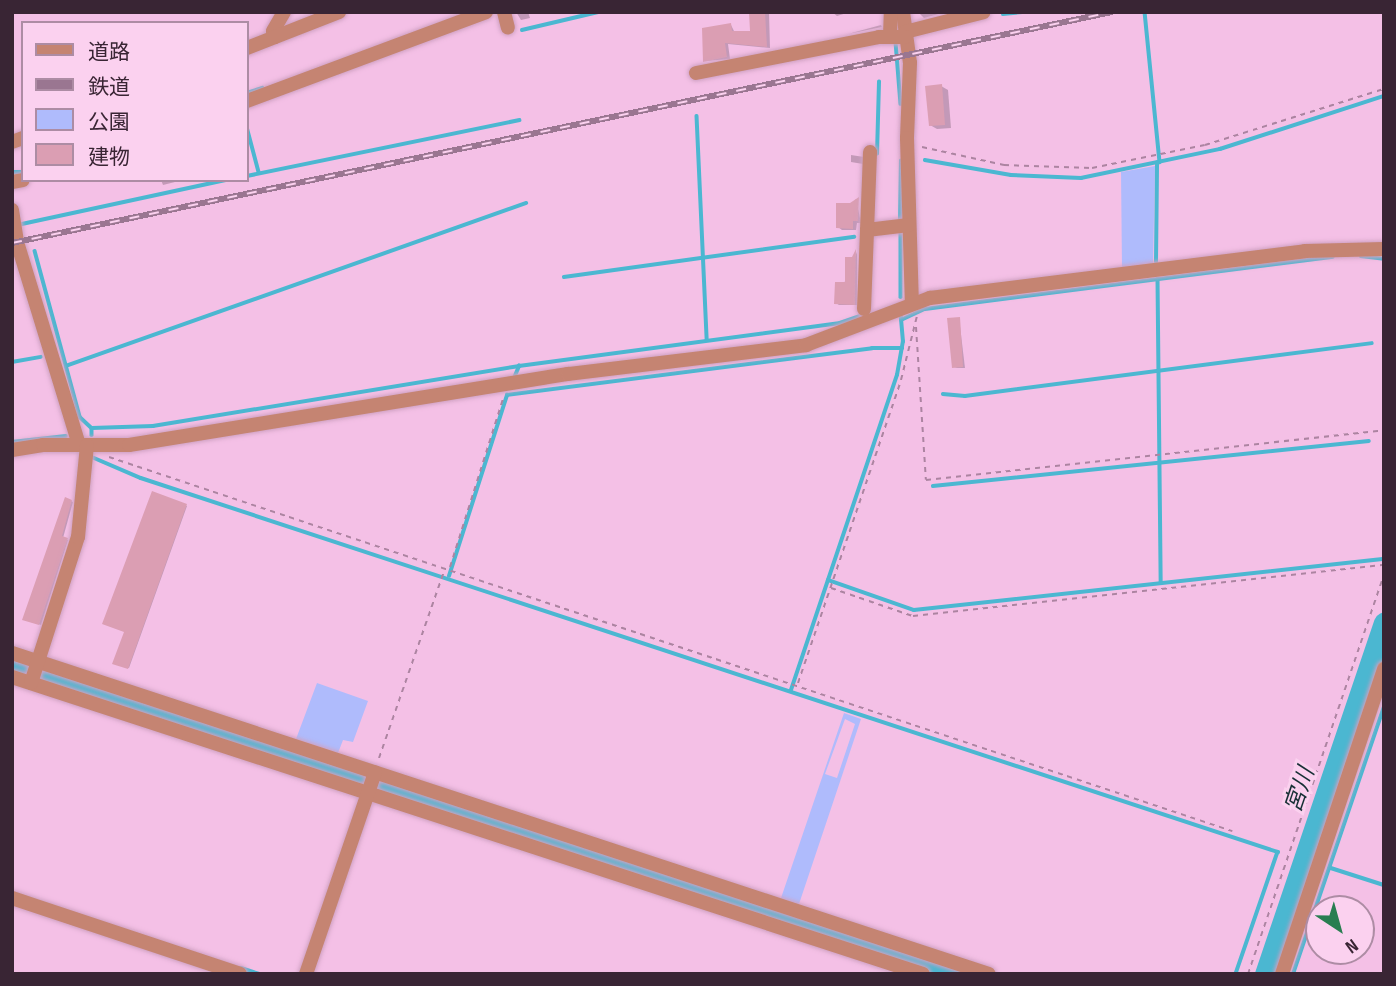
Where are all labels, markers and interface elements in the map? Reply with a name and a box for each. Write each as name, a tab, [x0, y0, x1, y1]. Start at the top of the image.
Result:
legend	[21, 21, 248, 182]
text: 道路	[88, 40, 130, 65]
text: 鉄道	[88, 75, 130, 100]
text: 公園	[88, 110, 130, 135]
text: 建物	[88, 145, 130, 170]
water label: 宮川	[1279, 764, 1321, 816]
north arrow	[1305, 895, 1375, 965]
text: N	[1341, 933, 1362, 958]

